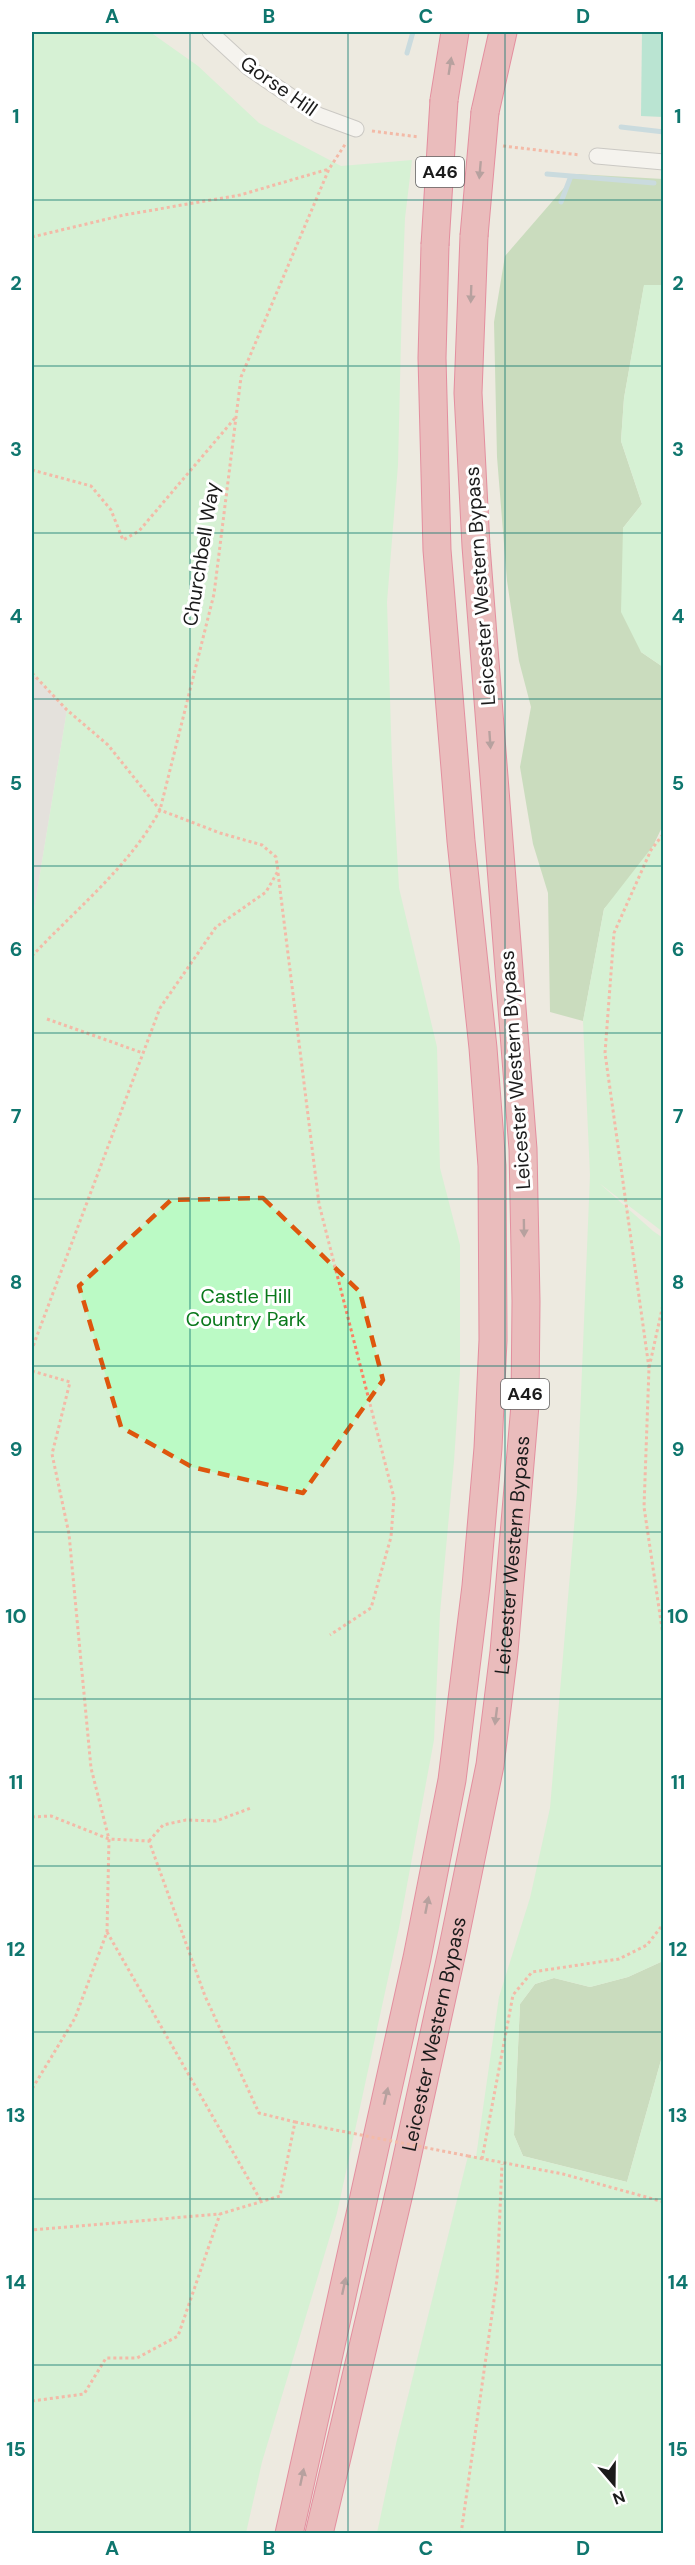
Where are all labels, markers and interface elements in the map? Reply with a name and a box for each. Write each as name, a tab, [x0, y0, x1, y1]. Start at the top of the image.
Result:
text: A	[105, 3, 119, 29]
text: B	[263, 3, 275, 29]
text: C	[419, 3, 433, 29]
text: D	[576, 3, 590, 29]
street label: Gorse Hill	[235, 50, 323, 122]
one-way arrow	[445, 56, 454, 75]
text: 1	[12, 103, 20, 129]
text: 1	[674, 103, 682, 129]
road number: A46	[416, 157, 464, 187]
one-way arrow	[475, 160, 485, 179]
text: 2	[10, 270, 22, 296]
text: 2	[672, 270, 684, 296]
one-way arrow	[467, 285, 476, 304]
text: 3	[10, 436, 22, 462]
text: 3	[672, 436, 684, 462]
street label: Leicester Western Bypass	[459, 466, 501, 706]
street label: Churchbell Way	[177, 480, 225, 628]
text: 4	[10, 603, 23, 629]
text: 4	[672, 603, 685, 629]
one-way arrow	[485, 731, 495, 750]
text: 5	[10, 770, 22, 796]
text: 5	[672, 770, 684, 796]
text: 6	[10, 936, 22, 962]
text: 6	[672, 936, 684, 962]
street label: Leicester Western Bypass	[494, 950, 536, 1190]
text: 7	[11, 1103, 22, 1129]
text: 7	[673, 1103, 684, 1129]
one-way arrow	[520, 1219, 529, 1238]
text: 8	[10, 1269, 22, 1295]
text: 8	[672, 1269, 684, 1295]
park label: Castle Hill Country Park	[186, 1283, 306, 1332]
road number: A46	[501, 1379, 549, 1409]
street label: Leicester Western Bypass	[488, 1435, 535, 1676]
text: 9	[10, 1436, 22, 1462]
text: 9	[672, 1436, 684, 1462]
text: 10	[5, 1603, 27, 1629]
text: 10	[667, 1603, 689, 1629]
one-way arrow	[491, 1706, 501, 1725]
text: 11	[9, 1769, 23, 1795]
text: 11	[671, 1769, 685, 1795]
one-way arrow	[423, 1895, 432, 1914]
street label: Leicester Western Bypass	[396, 1914, 472, 2154]
text: 12	[7, 1936, 25, 1962]
text: 12	[669, 1936, 687, 1962]
one-way arrow	[381, 2086, 391, 2105]
text: 13	[6, 2102, 26, 2128]
text: 13	[668, 2102, 688, 2128]
text: 14	[6, 2269, 26, 2295]
text: 14	[668, 2269, 688, 2295]
one-way arrow	[339, 2277, 349, 2295]
text: 15	[6, 2436, 26, 2462]
text: 15	[668, 2436, 688, 2462]
north arrow	[584, 2454, 644, 2514]
one-way arrow	[298, 2467, 308, 2486]
text: N	[610, 2486, 628, 2509]
text: A	[105, 2535, 119, 2561]
text: B	[263, 2535, 275, 2561]
text: C	[419, 2535, 433, 2561]
text: D	[576, 2535, 590, 2561]

